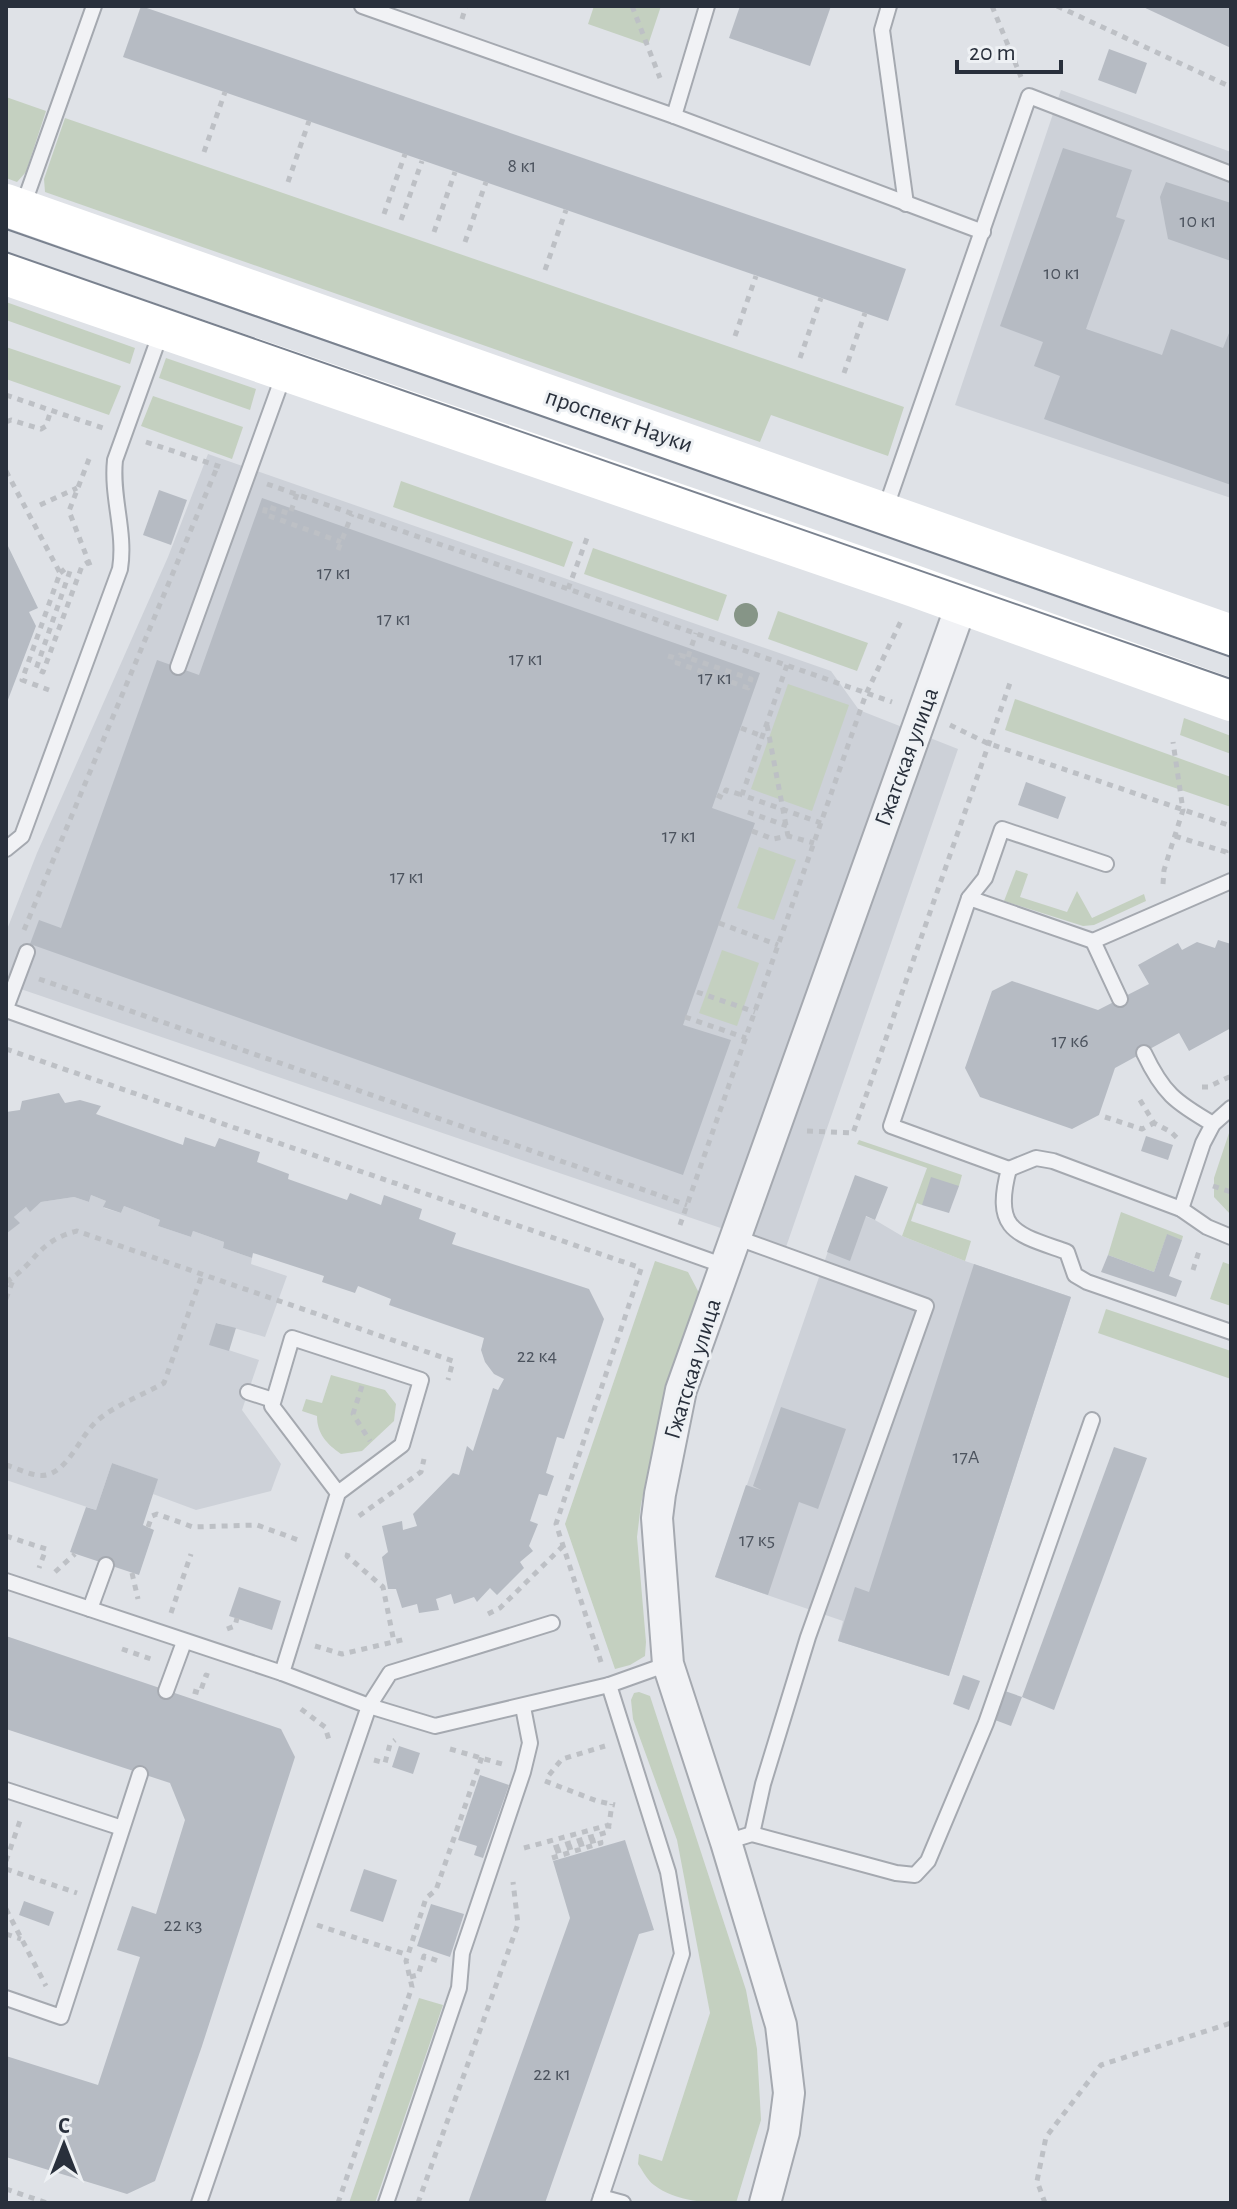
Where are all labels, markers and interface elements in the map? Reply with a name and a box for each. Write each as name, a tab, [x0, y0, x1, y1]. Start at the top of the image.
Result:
scale bar	[957, 24, 1061, 74]
text: 20 m	[969, 41, 1016, 65]
house number: 8 к1	[508, 156, 536, 176]
house number: 10 к1	[1180, 211, 1216, 231]
house number: 10 к1	[1044, 263, 1080, 283]
street label: проспект Науки	[542, 385, 696, 457]
house number: 17 к1	[317, 563, 351, 583]
house number: 17 к1	[377, 609, 411, 629]
house number: 17 к1	[509, 649, 543, 669]
house number: 17 к1	[698, 668, 732, 688]
street label: Гжатская улица	[871, 684, 943, 830]
house number: 17 к1	[662, 826, 696, 846]
house number: 17 к1	[390, 867, 424, 887]
house number: 17 к6	[1051, 1031, 1089, 1051]
street label: Гжатская улица	[660, 1296, 726, 1442]
house number: 22 к4	[517, 1346, 557, 1366]
house number: 17А	[953, 1447, 980, 1467]
house number: 17 к5	[739, 1530, 775, 1550]
house number: 22 к3	[164, 1915, 202, 1935]
house number: 22 к1	[533, 2064, 571, 2084]
north arrow	[24, 2105, 104, 2185]
text: С	[58, 2115, 70, 2137]

